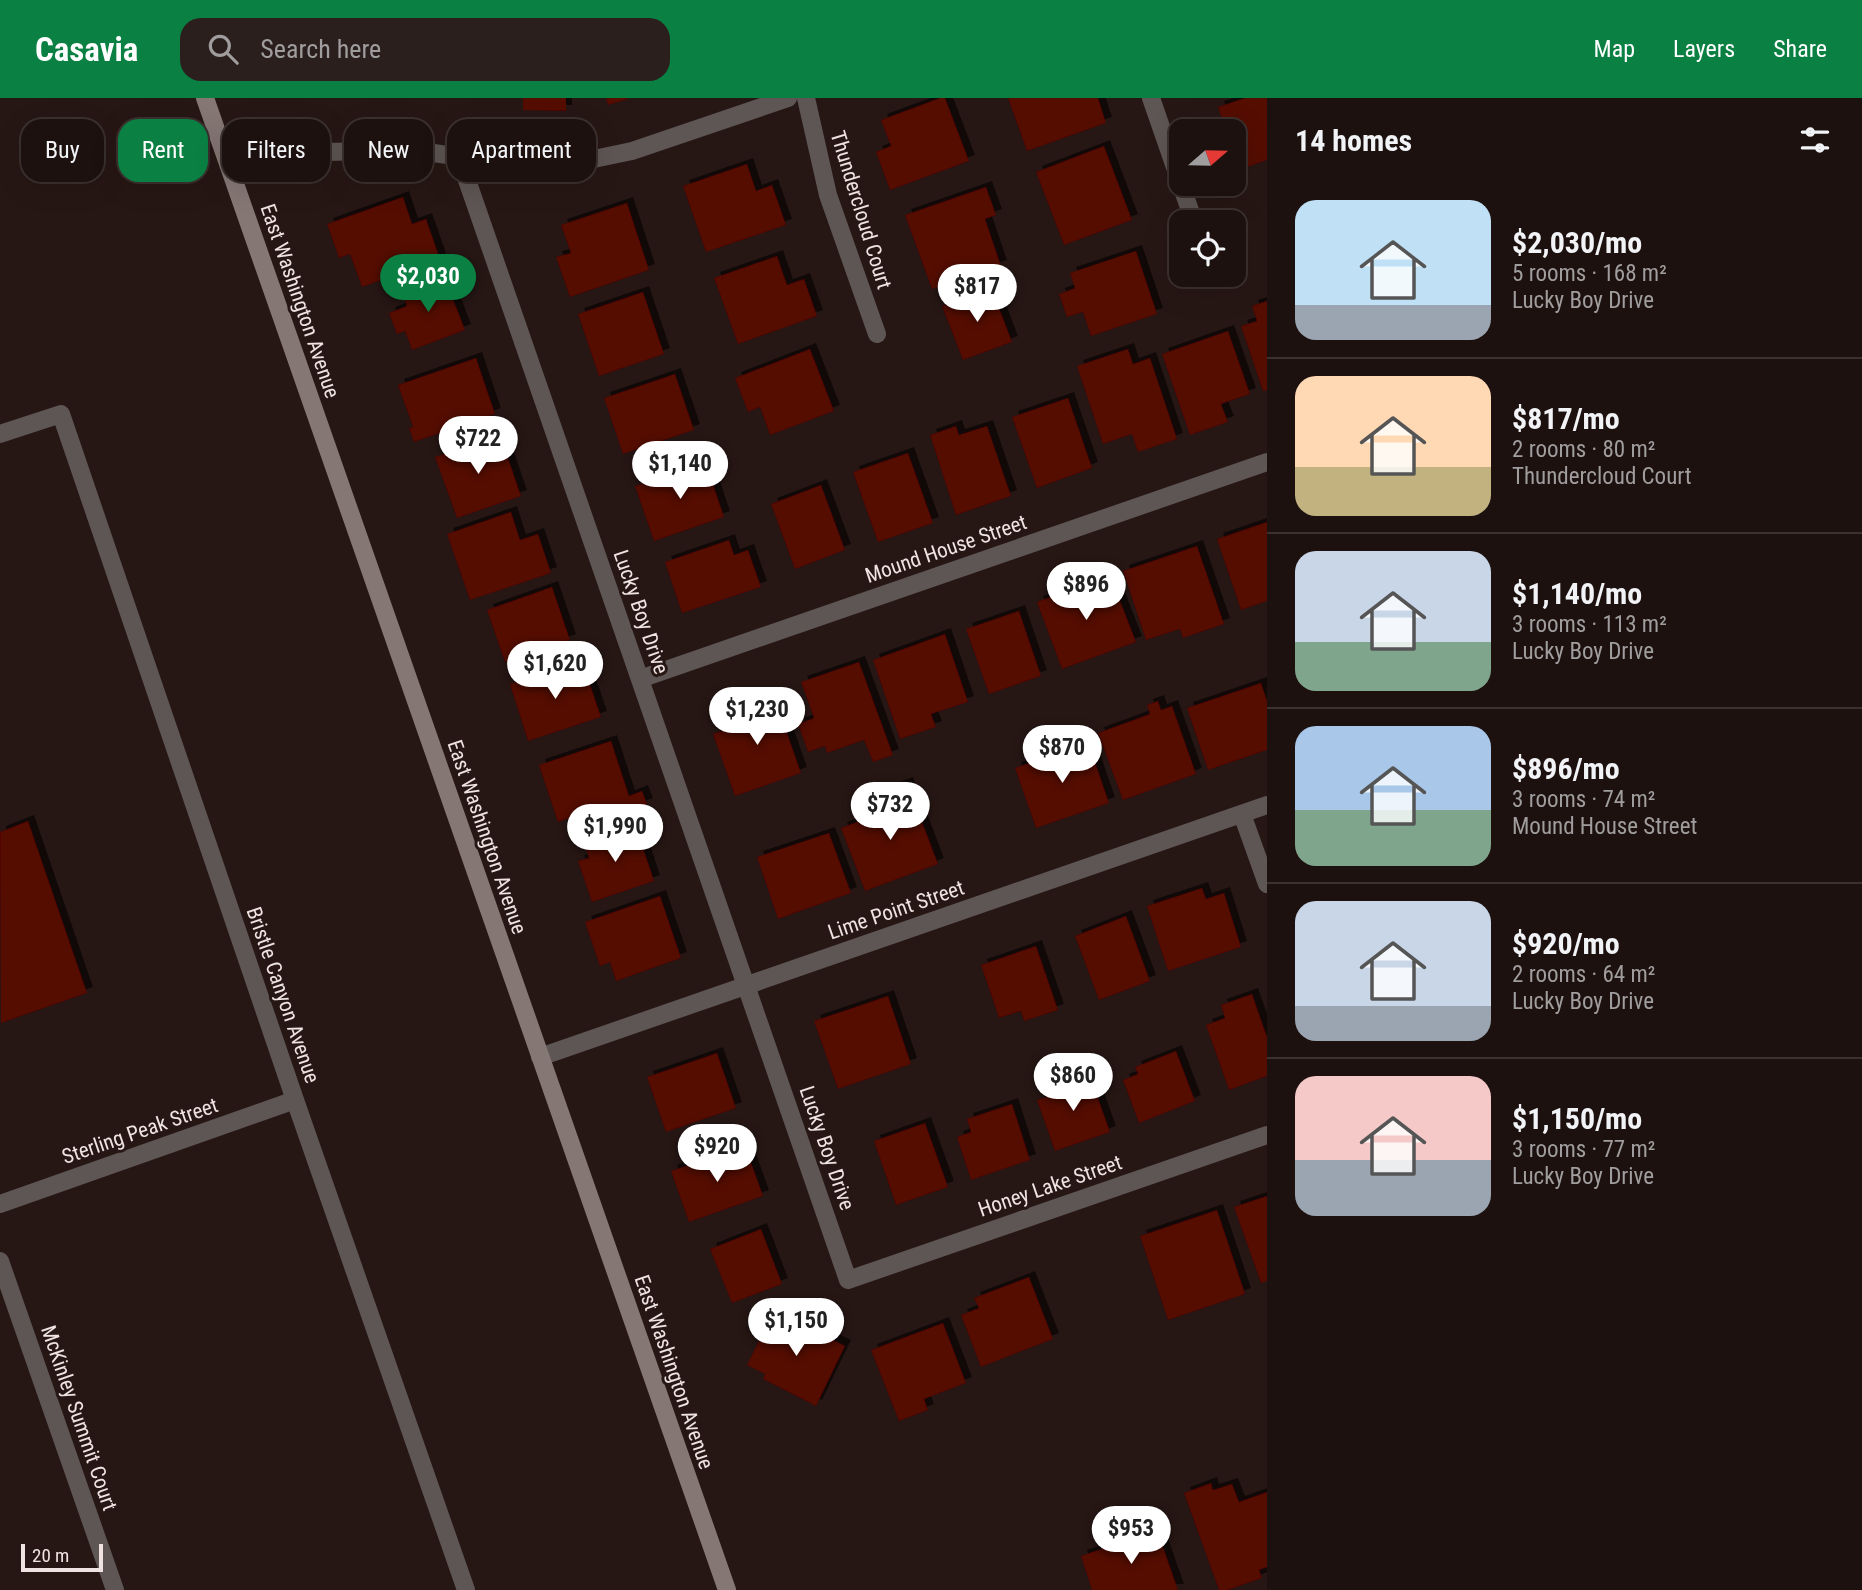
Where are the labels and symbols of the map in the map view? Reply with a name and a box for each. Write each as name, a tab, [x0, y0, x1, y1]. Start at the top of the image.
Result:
north arrow	[1169, 119, 1246, 196]
street label: Thundercloud Court	[826, 128, 896, 292]
street label: East Washington Avenue	[255, 201, 345, 401]
pin: $2,030	[371, 254, 485, 314]
pin: $817	[936, 264, 1018, 324]
pin: $722	[437, 416, 519, 476]
pin: $1,140	[623, 442, 737, 501]
street label: Mound House Street	[862, 510, 1030, 588]
street label: Lucky Boy Drive	[609, 547, 674, 677]
pin: $896	[1045, 562, 1127, 622]
pin: $1,620	[498, 642, 612, 701]
pin: $1,230	[700, 688, 814, 747]
pin: $870	[1021, 726, 1103, 785]
street label: East Washington Avenue	[442, 737, 532, 937]
pin: $732	[849, 782, 931, 842]
pin: $1,990	[558, 804, 672, 864]
street label: Lime Point Street	[825, 875, 967, 945]
street label: Bristle Canyon Avenue	[242, 904, 324, 1086]
pin: $860	[1032, 1054, 1114, 1113]
street label: Lucky Boy Drive	[795, 1083, 860, 1213]
street label: Sterling Peak Street	[59, 1093, 221, 1169]
pin: $920	[676, 1124, 758, 1184]
street label: Honey Lake Street	[975, 1150, 1125, 1222]
street label: East Washington Avenue	[629, 1272, 719, 1472]
pin: $1,150	[739, 1298, 853, 1358]
street label: McKinley Summit Court	[36, 1322, 122, 1514]
pin: $953	[1090, 1506, 1172, 1566]
scale bar	[21, 1541, 103, 1573]

